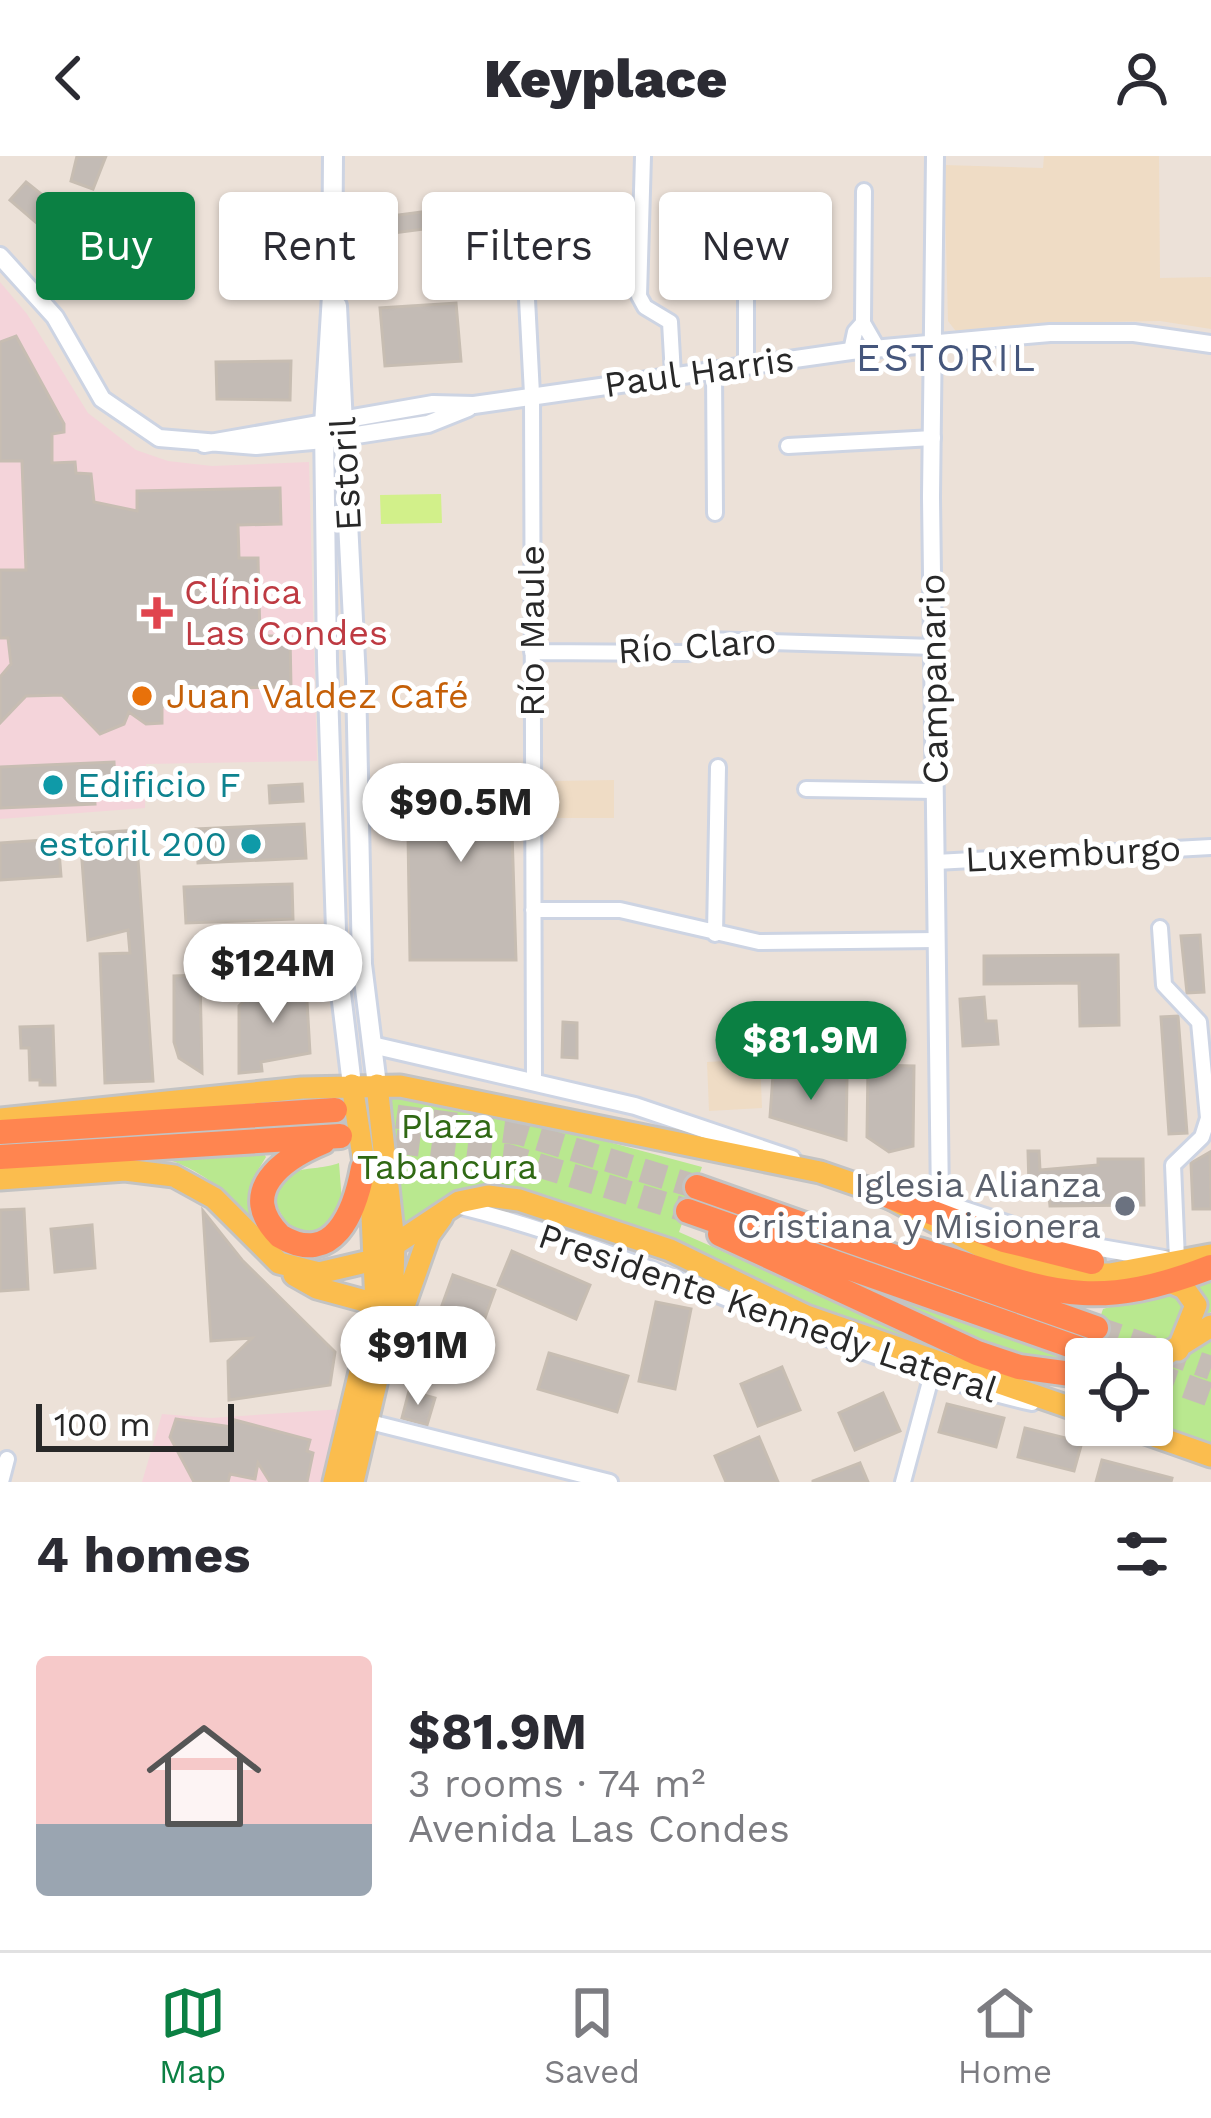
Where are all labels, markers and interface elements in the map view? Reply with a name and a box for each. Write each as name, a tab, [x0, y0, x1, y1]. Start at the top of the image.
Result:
icon: back	[36, 45, 102, 111]
icon: person	[1109, 45, 1175, 111]
text: Keyplace	[484, 47, 727, 110]
chip: Buy	[36, 192, 195, 300]
chip: Rent	[219, 192, 398, 300]
chip: Filters	[422, 192, 635, 300]
chip: New	[659, 192, 832, 300]
district label: ESTORIL	[856, 335, 1038, 380]
street label: Paul Harris	[601, 338, 797, 406]
street label: Estoril	[322, 416, 370, 532]
street label: Río Maule	[511, 545, 553, 717]
place label: Clínica Las Condes	[184, 571, 388, 654]
street label: Campanario	[911, 573, 957, 785]
marker: Clínica Las Condes	[141, 597, 173, 629]
street label: Río Claro	[616, 620, 778, 672]
place label: Juan Valdez Café	[166, 675, 469, 717]
marker: Juan Valdez Café	[129, 683, 155, 709]
pin: $90.5M	[363, 763, 559, 865]
place label: Edificio F	[77, 764, 241, 806]
marker: Edificio F	[40, 772, 66, 798]
text: $90.5M	[389, 779, 533, 824]
place label: estoril 200	[39, 823, 227, 865]
street label: Luxemburgo	[964, 827, 1182, 881]
marker: estoril 200	[238, 831, 264, 857]
pin: $124M	[189, 924, 357, 1026]
text: $124M	[210, 940, 336, 985]
pin: $81.9M	[713, 1001, 909, 1103]
text: $81.9M	[742, 1017, 880, 1062]
park label: Plaza Tabancura	[357, 1105, 537, 1188]
place label: Iglesia Alianza Cristiana y Misionera	[737, 1164, 1101, 1247]
marker: Iglesia Alianza Cristiana y Misionera	[1112, 1193, 1138, 1219]
street label: Presidente Kennedy Lateral	[533, 1215, 1003, 1411]
pin: $91M	[347, 1306, 489, 1408]
text: $91M	[367, 1322, 469, 1367]
map controls	[1065, 1338, 1173, 1446]
button: locate	[1065, 1338, 1173, 1446]
scale bar	[36, 1398, 234, 1451]
text: 100 m	[54, 1405, 151, 1444]
icon: filters	[1109, 1521, 1175, 1587]
text: 4 homes	[36, 1525, 250, 1584]
text: $81.9M	[408, 1702, 587, 1761]
icon: home	[132, 1704, 276, 1848]
text: 3 rooms · 74 m²	[408, 1761, 706, 1806]
text: Avenida Las Condes	[408, 1806, 790, 1851]
tab: Map	[159, 1980, 226, 2091]
tab: Saved	[544, 1980, 640, 2091]
tab: Home	[958, 1980, 1052, 2091]

